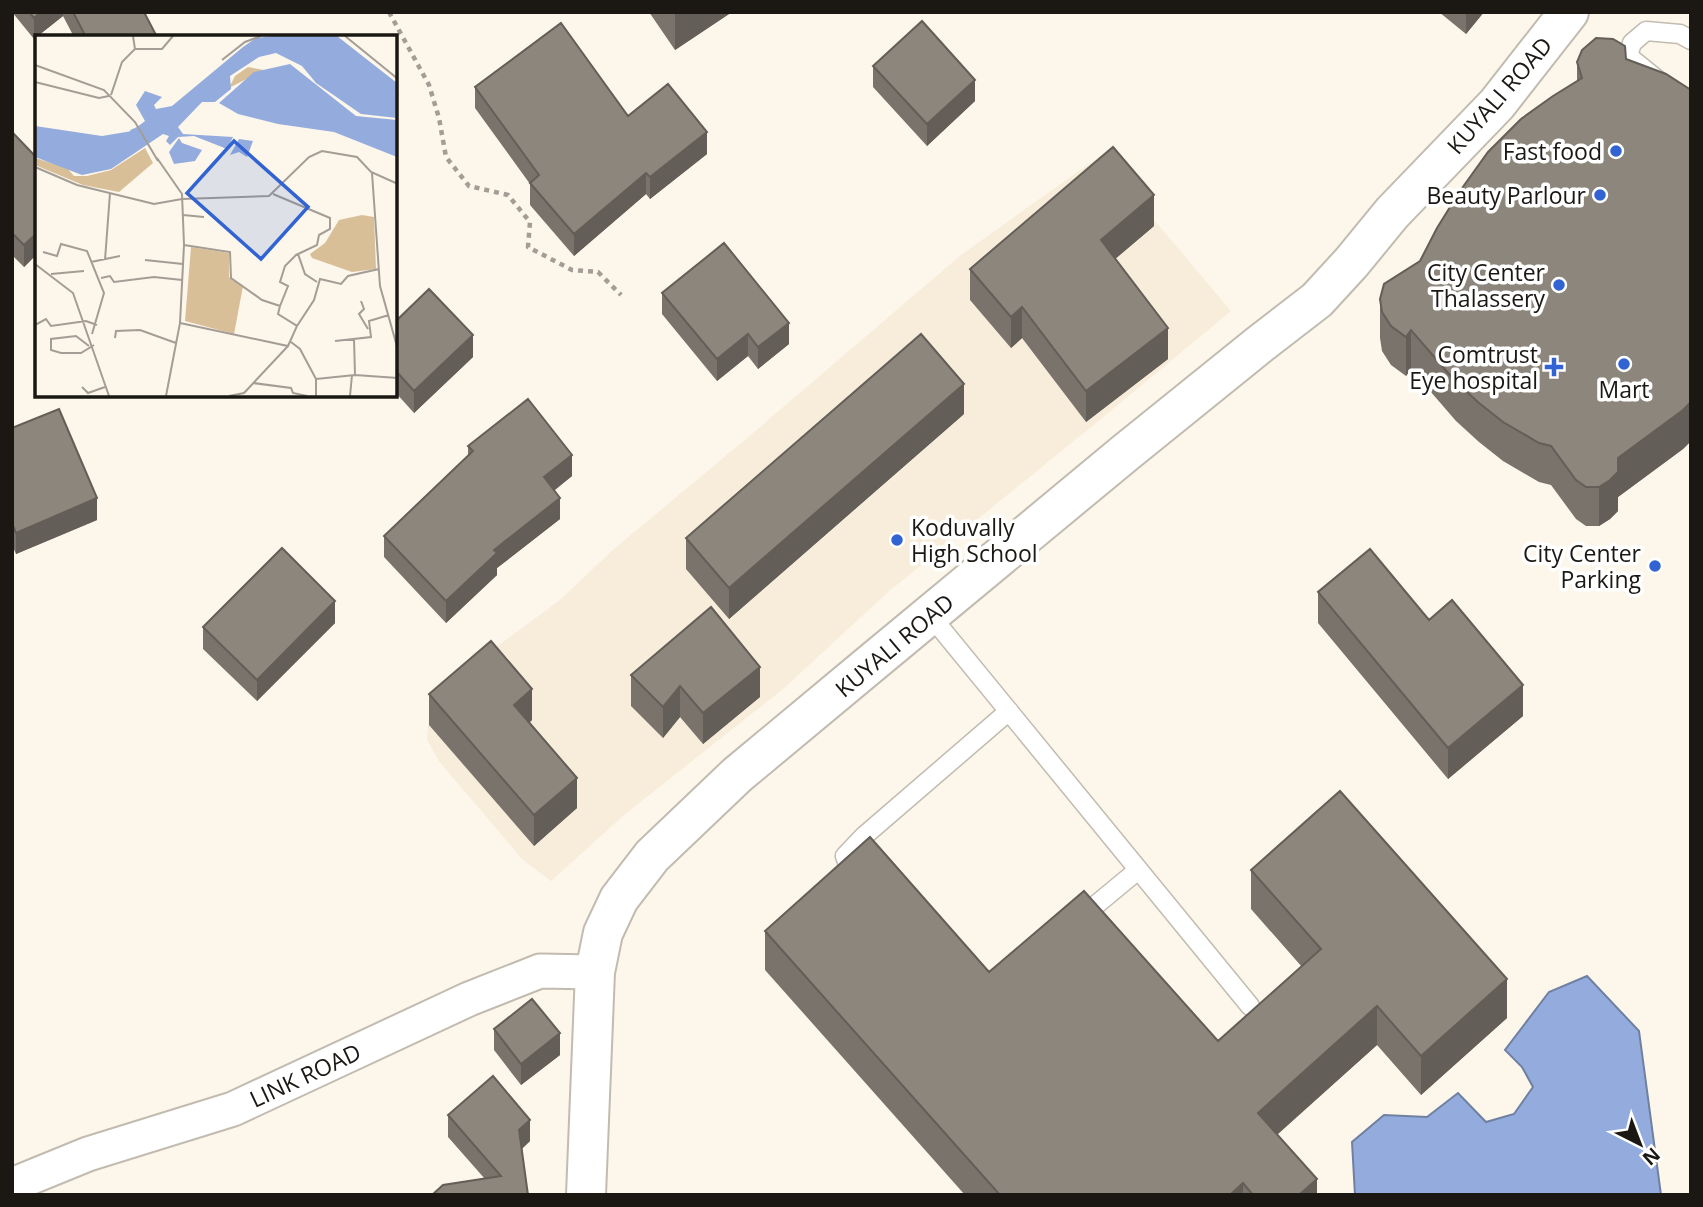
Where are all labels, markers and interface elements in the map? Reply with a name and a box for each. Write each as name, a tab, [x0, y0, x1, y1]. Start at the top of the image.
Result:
street label: KUYALI ROAD	[1439, 29, 1559, 161]
inset map	[35, 35, 397, 397]
place label: Fast food	[1503, 135, 1602, 167]
marker: Fast food	[1608, 143, 1624, 159]
place label: Beauty Parlour	[1426, 179, 1587, 211]
marker: Beauty Parlour	[1592, 187, 1608, 203]
place label: City Center Thalassery	[1427, 256, 1546, 314]
marker: City Center Thalassery	[1551, 277, 1567, 293]
place label: Comtrust Eye hospital	[1409, 338, 1538, 396]
marker: Mart	[1616, 356, 1632, 372]
marker: Comtrust Eye hospital	[1544, 357, 1564, 377]
place label: Mart	[1598, 373, 1650, 405]
place label: Koduvally High School	[911, 511, 1038, 569]
marker: Koduvally High School	[889, 532, 905, 548]
place label: City Center Parking	[1523, 537, 1642, 595]
marker: City Center Parking	[1647, 558, 1663, 574]
street label: KUYALI ROAD	[828, 586, 960, 704]
street label: LINK ROAD	[244, 1035, 366, 1115]
north arrow	[1605, 1109, 1675, 1179]
text: N	[1637, 1142, 1666, 1171]

